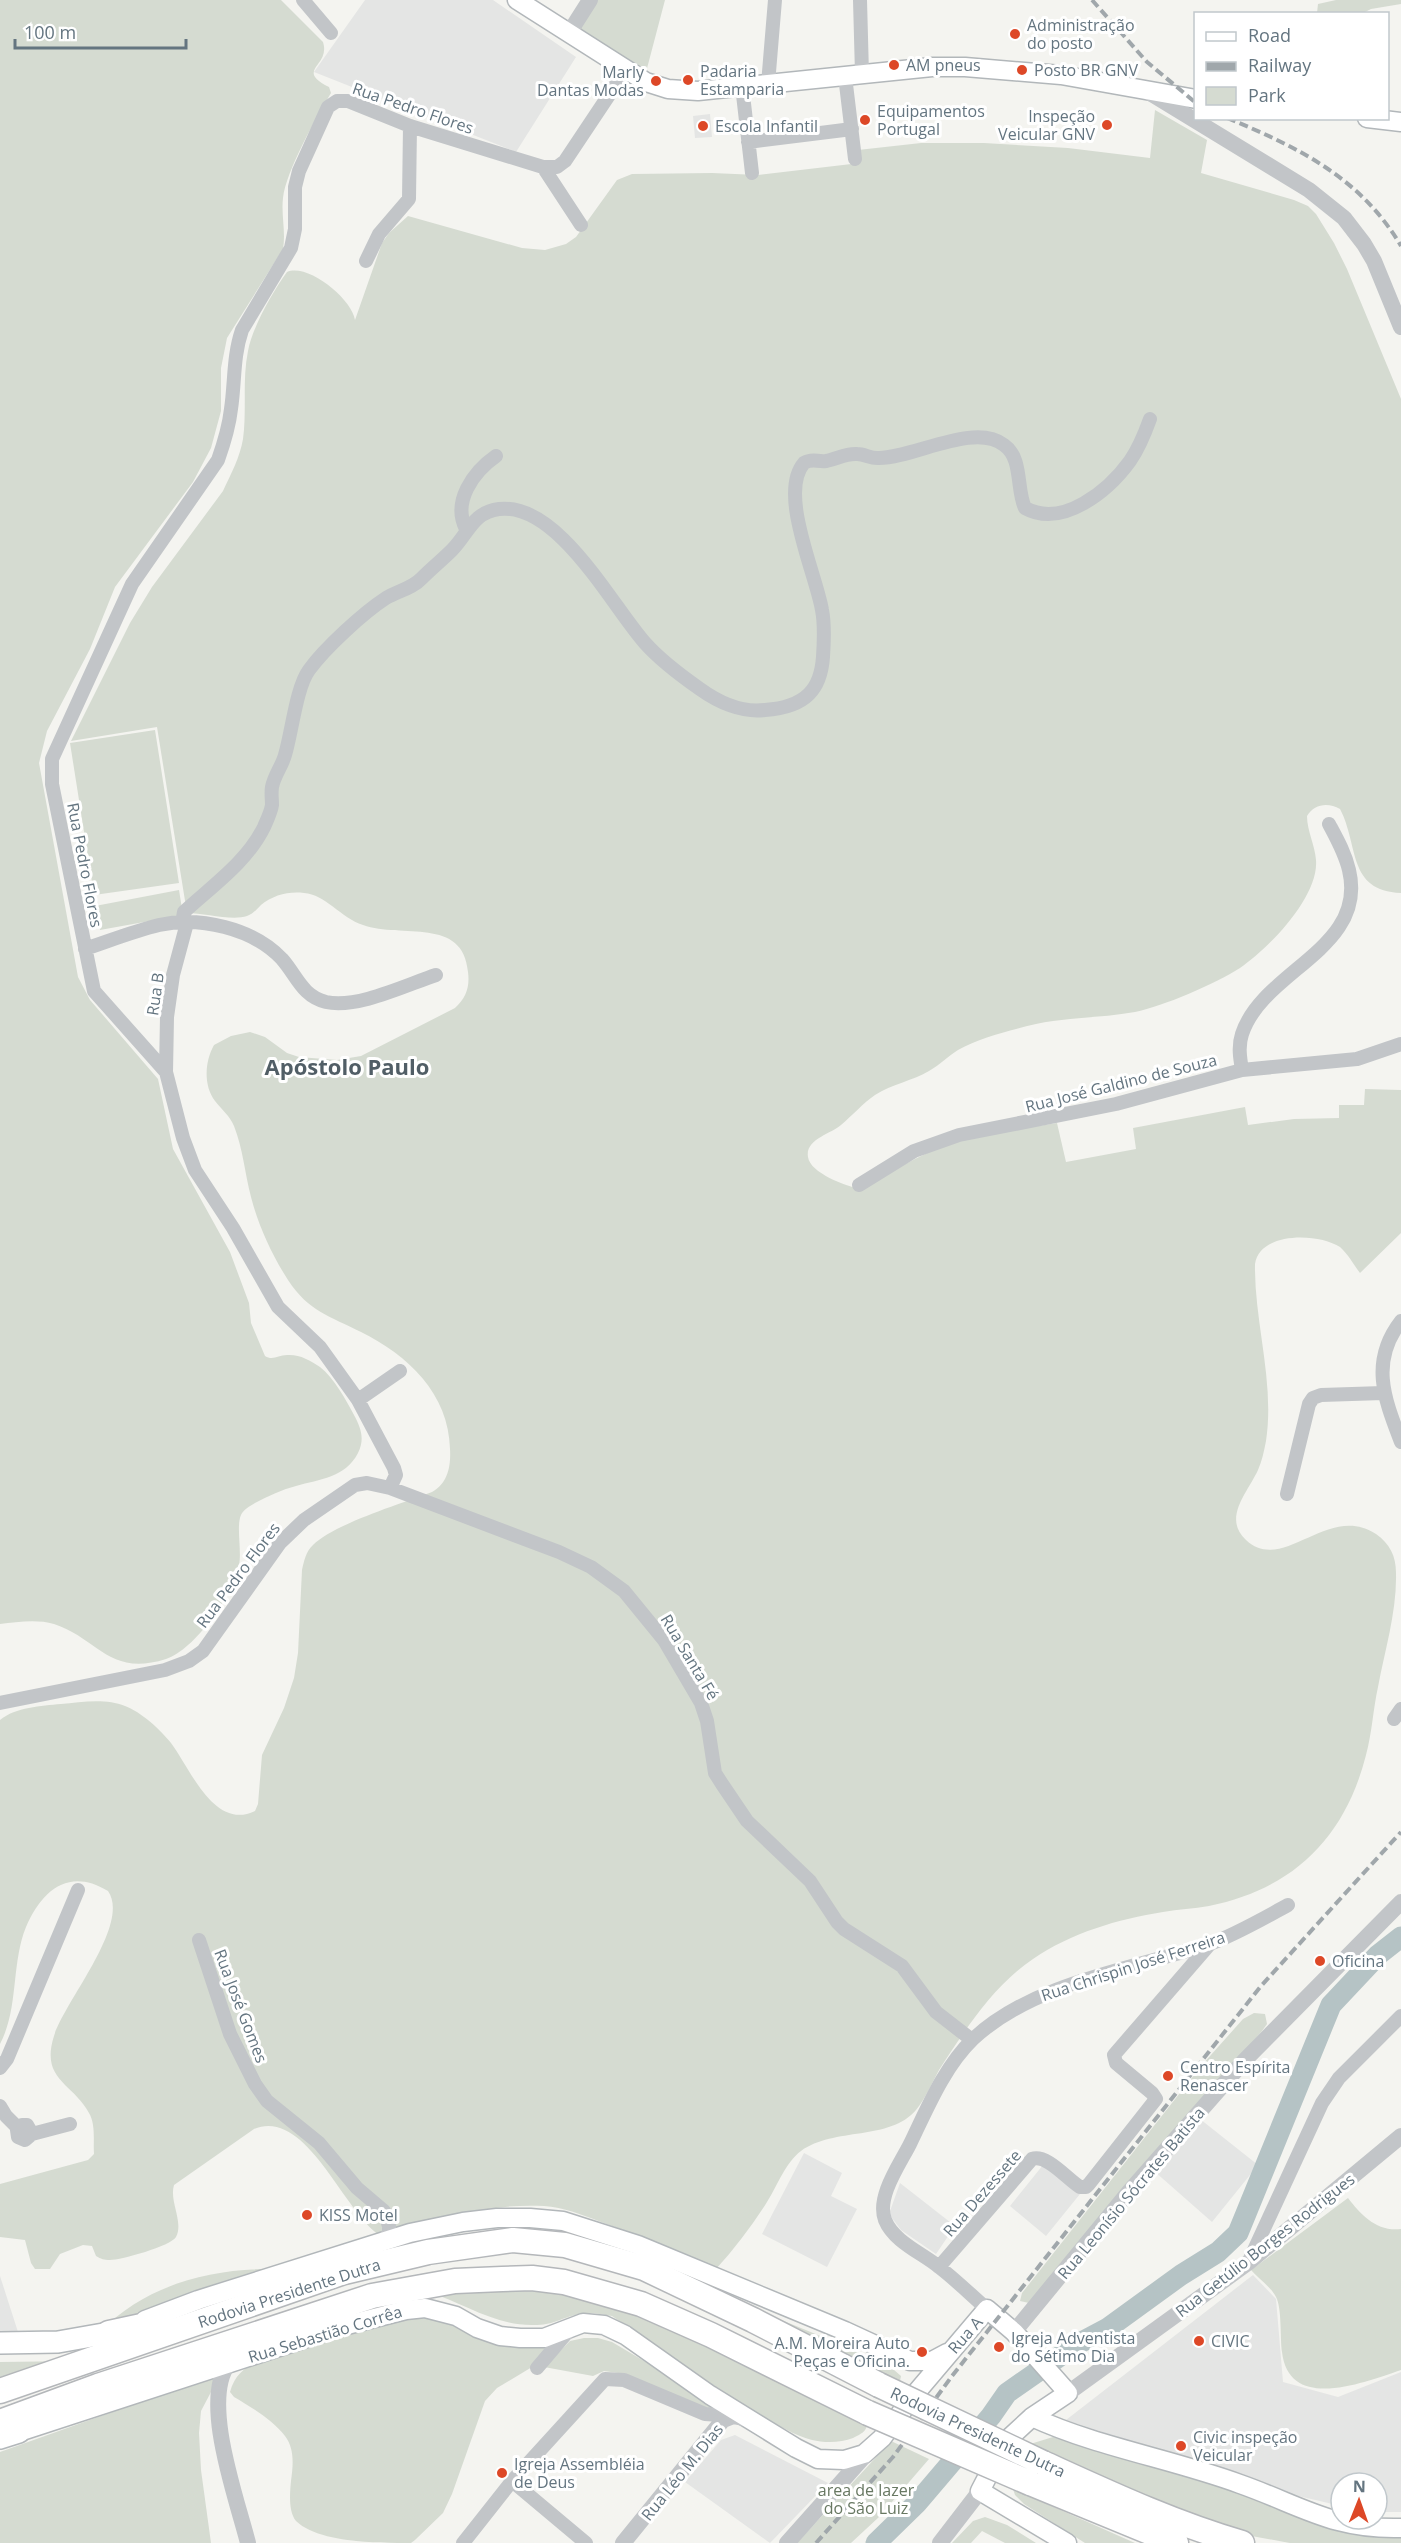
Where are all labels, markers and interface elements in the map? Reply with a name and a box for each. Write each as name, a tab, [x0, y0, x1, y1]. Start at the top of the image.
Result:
scale bar	[15, 12, 186, 50]
legend	[1194, 12, 1389, 120]
place label: Administração do posto	[1027, 14, 1135, 54]
text: 100 m	[24, 20, 76, 44]
text: Road	[1248, 23, 1291, 47]
marker: Administração do posto	[1008, 27, 1022, 41]
text: Railway	[1248, 53, 1312, 77]
place label: AM pneus	[906, 54, 981, 76]
marker: AM pneus	[887, 58, 901, 72]
place label: Posto BR GNV	[1034, 59, 1138, 81]
place label: Padaria Estamparia	[700, 60, 784, 100]
place label: Marly Dantas Modas	[537, 61, 645, 101]
marker: Posto BR GNV	[1015, 63, 1029, 77]
marker: Padaria Estamparia	[681, 73, 695, 87]
marker: Marly Dantas Modas	[649, 74, 663, 88]
street label: Rua Pedro Flores	[350, 77, 476, 139]
text: Park	[1248, 83, 1286, 107]
place label: Equipamentos Portugal	[877, 100, 985, 140]
place label: Inspeção Veicular GNV	[998, 105, 1095, 145]
marker: Equipamentos Portugal	[858, 113, 872, 127]
place label: Escola Infantil	[715, 115, 818, 137]
marker: Inspeção Veicular GNV	[1100, 118, 1114, 132]
marker: Escola Infantil	[696, 119, 710, 133]
street label: Rua Pedro Flores	[62, 801, 108, 929]
street label: Rua B	[141, 971, 169, 1017]
street label: Rua José Galdino de Souza	[1023, 1049, 1219, 1117]
district label: Apóstolo Paulo	[265, 1051, 429, 1081]
street label: Rua Pedro Flores	[191, 1518, 285, 1632]
street label: Rua Santa Fé	[656, 1610, 724, 1704]
street label: Rua Chrispin José Ferreira	[1038, 1926, 1228, 2006]
street label: Rua José Gomes	[209, 1946, 273, 2066]
place label: Oficina	[1332, 1950, 1384, 1972]
marker: Oficina	[1313, 1954, 1327, 1968]
place label: Centro Espírita Renascer	[1180, 2056, 1290, 2096]
marker: Centro Espírita Renascer	[1161, 2069, 1175, 2083]
street label: Rua Leonísio Sócrates Batista	[1052, 2102, 1210, 2284]
street label: Rua Dezessete	[938, 2145, 1026, 2241]
street label: Rua Getúlio Borges Rodrigues	[1171, 2168, 1359, 2322]
place label: KISS Motel	[319, 2204, 398, 2226]
marker: KISS Motel	[300, 2208, 314, 2222]
street label: Rodovia Presidente Dutra	[195, 2253, 383, 2333]
street label: Rua Sebastião Corrêa	[245, 2300, 405, 2368]
street label: Rua A	[943, 2311, 988, 2358]
place label: Igreja Adventista do Sétimo Dia	[1011, 2327, 1135, 2367]
place label: CIVIC	[1211, 2330, 1250, 2352]
place label: A.M. Moreira Auto Peças e Oficina.	[775, 2332, 910, 2372]
marker: CIVIC	[1192, 2334, 1206, 2348]
marker: Igreja Adventista do Sétimo Dia	[992, 2340, 1006, 2354]
marker: A.M. Moreira Auto Peças e Oficina.	[915, 2345, 929, 2359]
street label: Rodovia Presidente Dutra	[887, 2382, 1069, 2482]
street label: Rua Léo M. Dias	[636, 2419, 728, 2525]
place label: Civic inspeção Veicular	[1193, 2426, 1297, 2466]
marker: Civic inspeção Veicular	[1174, 2439, 1188, 2453]
place label: Igreja Assembléia de Deus	[514, 2453, 645, 2493]
marker: Igreja Assembléia de Deus	[495, 2466, 509, 2480]
north arrow	[1329, 2471, 1389, 2531]
text: N	[1353, 2475, 1366, 2497]
park label: area de lazer do São Luiz	[818, 2479, 915, 2519]

